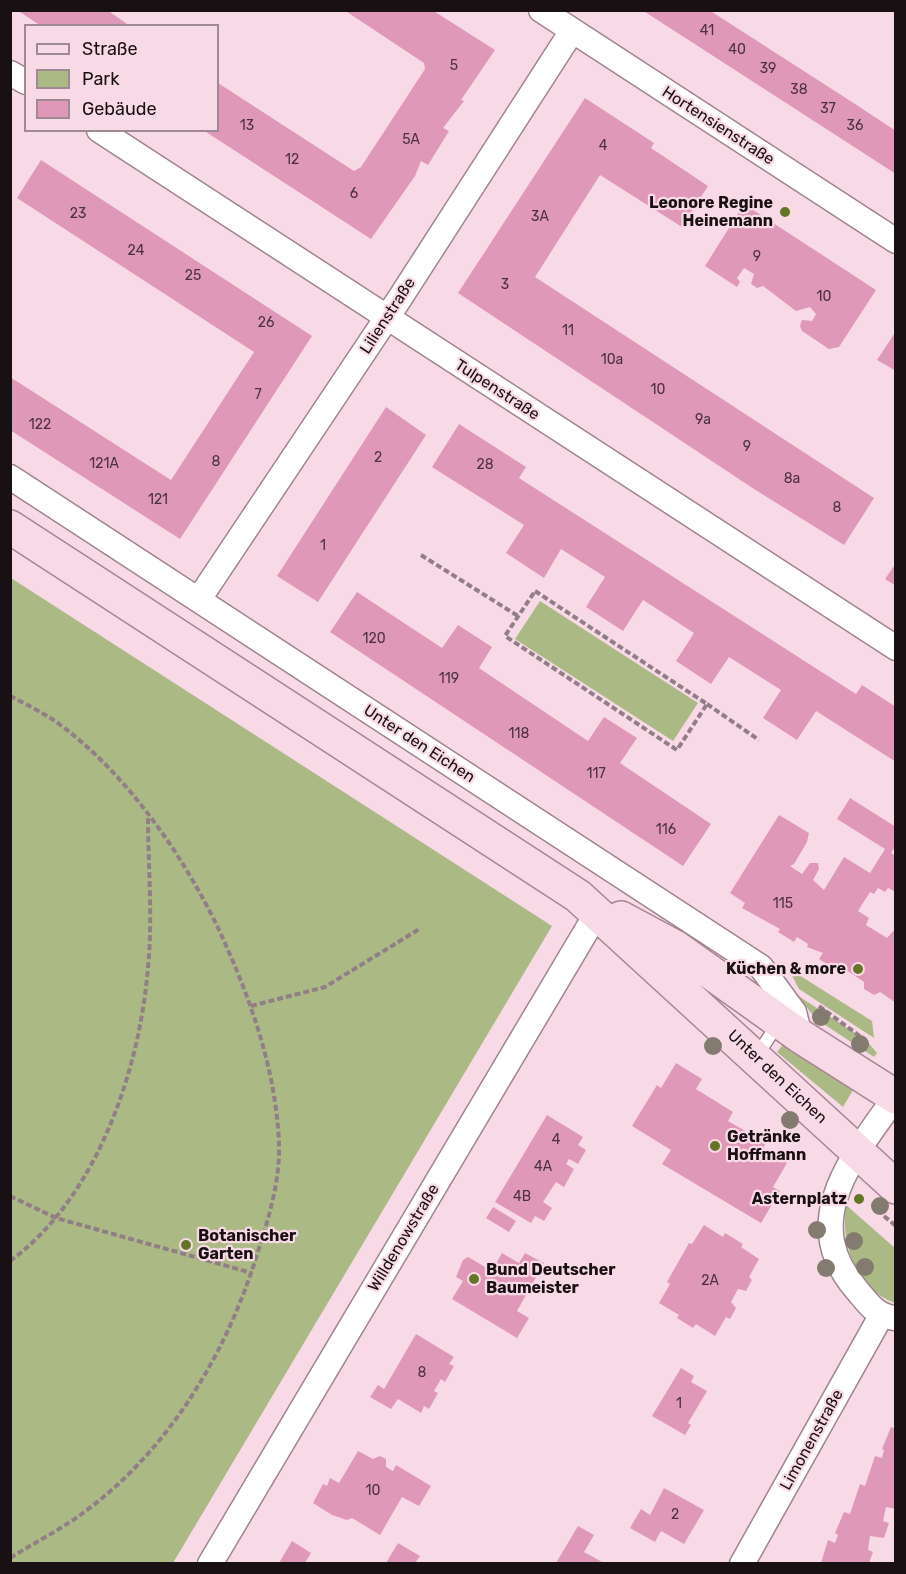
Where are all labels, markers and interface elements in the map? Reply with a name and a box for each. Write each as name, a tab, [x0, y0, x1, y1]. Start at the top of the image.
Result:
house number: 41	[700, 23, 714, 39]
legend	[24, 24, 219, 132]
text: Straße	[82, 38, 138, 60]
house number: 40	[728, 42, 746, 58]
house number: 5	[450, 58, 458, 74]
house number: 39	[760, 61, 776, 77]
text: Park	[82, 68, 119, 90]
house number: 38	[790, 82, 808, 98]
street label: Hortensienstraße	[658, 83, 778, 169]
text: Gebäude	[82, 98, 157, 120]
house number: 37	[820, 101, 836, 117]
house number: 13	[240, 118, 254, 134]
house number: 36	[847, 118, 863, 134]
house number: 5A	[402, 132, 420, 148]
house number: 4	[599, 138, 607, 154]
house number: 12	[285, 152, 299, 168]
house number: 6	[350, 186, 358, 202]
place label: Leonore Regine Heinemann	[649, 193, 773, 231]
marker: Leonore Regine Heinemann	[778, 205, 792, 219]
house number: 23	[70, 206, 86, 222]
house number: 3A	[531, 209, 549, 225]
house number: 24	[128, 243, 144, 259]
house number: 9	[753, 249, 761, 265]
house number: 25	[185, 268, 201, 284]
street label: Lilienstraße	[356, 274, 420, 358]
house number: 3	[501, 277, 509, 293]
house number: 10	[817, 289, 831, 305]
house number: 26	[258, 315, 274, 331]
house number: 11	[562, 323, 574, 339]
house number: 10a	[601, 352, 623, 368]
street label: Tulpenstraße	[451, 355, 543, 425]
house number: 10	[651, 382, 665, 398]
house number: 7	[254, 387, 262, 403]
house number: 9a	[695, 412, 711, 428]
house number: 122	[29, 417, 51, 433]
house number: 9	[743, 439, 751, 455]
house number: 2	[374, 450, 382, 466]
house number: 8	[212, 454, 220, 470]
house number: 121A	[89, 456, 119, 472]
house number: 28	[476, 457, 494, 473]
house number: 8a	[784, 471, 800, 487]
house number: 121	[148, 492, 168, 508]
house number: 8	[833, 500, 841, 516]
house number: 1	[320, 538, 326, 554]
house number: 120	[362, 631, 386, 647]
house number: 119	[439, 671, 459, 687]
street label: Unter den Eichen	[360, 701, 478, 787]
house number: 118	[509, 726, 529, 742]
house number: 117	[586, 766, 606, 782]
house number: 116	[656, 822, 676, 838]
house number: 115	[773, 896, 793, 912]
place label: Küchen & more	[726, 959, 846, 979]
marker: Küchen & more	[851, 962, 865, 976]
street label: Unter den Eichen	[723, 1026, 831, 1128]
place label: Getränke Hoffmann	[727, 1127, 806, 1165]
house number: 4	[552, 1132, 560, 1148]
marker: Getränke Hoffmann	[708, 1139, 722, 1153]
house number: 4A	[534, 1159, 552, 1175]
street label: Willdenowstraße	[364, 1181, 444, 1295]
house number: 4B	[513, 1189, 531, 1205]
place label: Asternplatz	[752, 1189, 847, 1209]
marker: Asternplatz	[852, 1192, 866, 1206]
place label: Botanischer Garten	[198, 1226, 296, 1264]
marker: Botanischer Garten	[179, 1238, 193, 1252]
place label: Bund Deutscher Baumeister	[486, 1260, 615, 1298]
marker: Bund Deutscher Baumeister	[467, 1272, 481, 1286]
house number: 2A	[701, 1273, 719, 1289]
house number: 8	[418, 1365, 426, 1381]
street label: Limonenstraße	[776, 1386, 848, 1494]
house number: 1	[676, 1396, 682, 1412]
house number: 10	[366, 1483, 380, 1499]
house number: 2	[671, 1507, 679, 1523]

